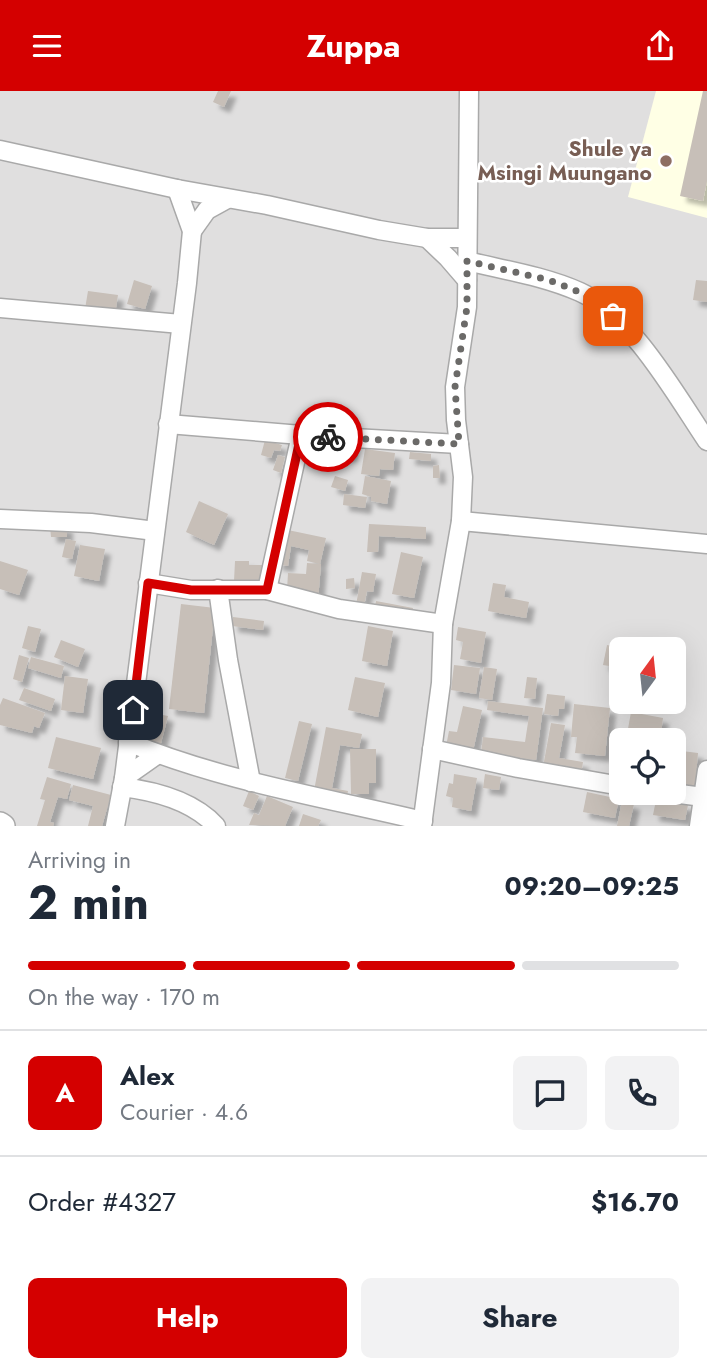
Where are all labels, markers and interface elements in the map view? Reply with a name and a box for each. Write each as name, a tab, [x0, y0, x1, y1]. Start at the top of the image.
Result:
text: Zuppa	[306, 23, 401, 69]
icon: menu	[28, 27, 66, 65]
icon: share	[641, 27, 679, 65]
place label: Shule ya Msingi Muungano	[477, 134, 652, 188]
marker: Shule ya Msingi Muungano	[658, 153, 674, 169]
pin	[583, 286, 643, 346]
icon: bag	[594, 297, 632, 335]
courier	[293, 402, 363, 472]
icon: bike	[309, 418, 347, 456]
north arrow	[609, 637, 686, 714]
map controls	[609, 637, 686, 805]
pin	[103, 680, 163, 740]
icon: home	[114, 691, 152, 729]
button: locate	[609, 728, 686, 805]
text: Arriving in	[28, 843, 131, 877]
text: 09:20–09:25	[505, 867, 679, 905]
text: 2 min	[28, 870, 149, 936]
text: On the way · 170 m	[28, 980, 220, 1014]
button: chat	[513, 1056, 587, 1130]
button: phone	[605, 1056, 679, 1130]
text: Alex	[120, 1057, 174, 1095]
text: A	[55, 1074, 75, 1112]
text: Courier · 4.6	[120, 1095, 248, 1129]
text: Order #4327	[28, 1183, 176, 1221]
text: $16.70	[591, 1183, 679, 1221]
button: Help	[28, 1278, 347, 1358]
button: Share	[361, 1278, 679, 1358]

